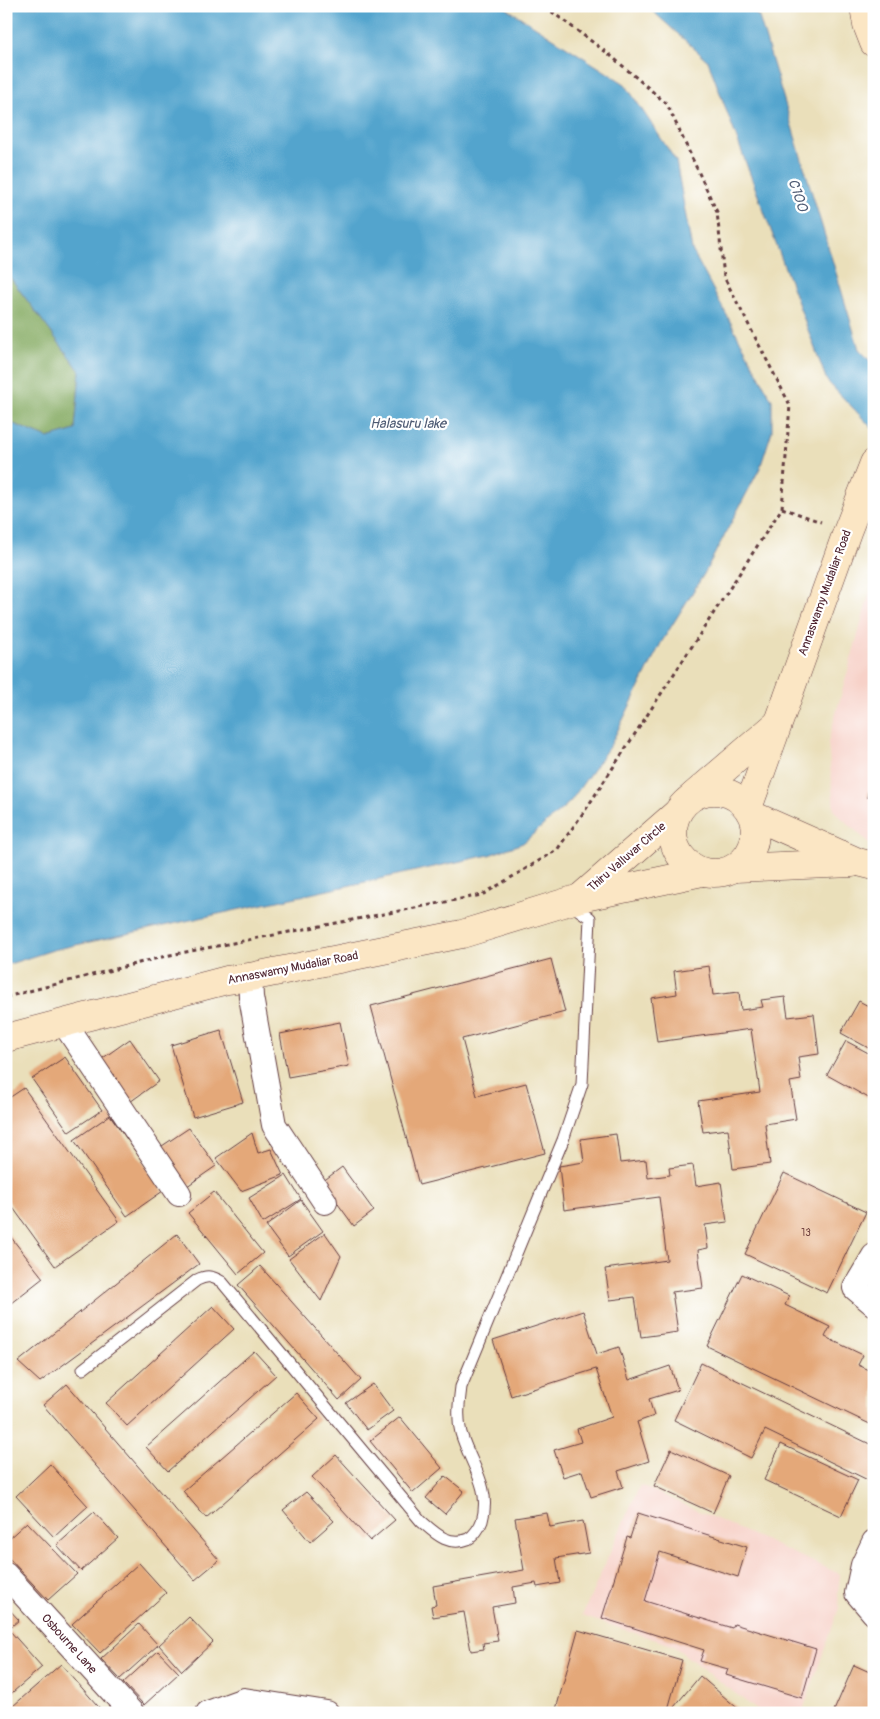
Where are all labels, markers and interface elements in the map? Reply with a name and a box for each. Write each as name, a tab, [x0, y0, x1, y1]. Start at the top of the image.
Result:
water label: C100	[785, 177, 812, 215]
water label: Halasuru lake	[370, 415, 448, 432]
street label: Annaswamy Mudaliar Road	[795, 528, 855, 658]
street label: Thiru Valluvar Circle	[585, 819, 669, 895]
street label: Annaswamy Mudaliar Road	[226, 948, 360, 988]
house number: 13	[801, 1227, 811, 1239]
street label: Osbourne Lane	[38, 1611, 100, 1677]

